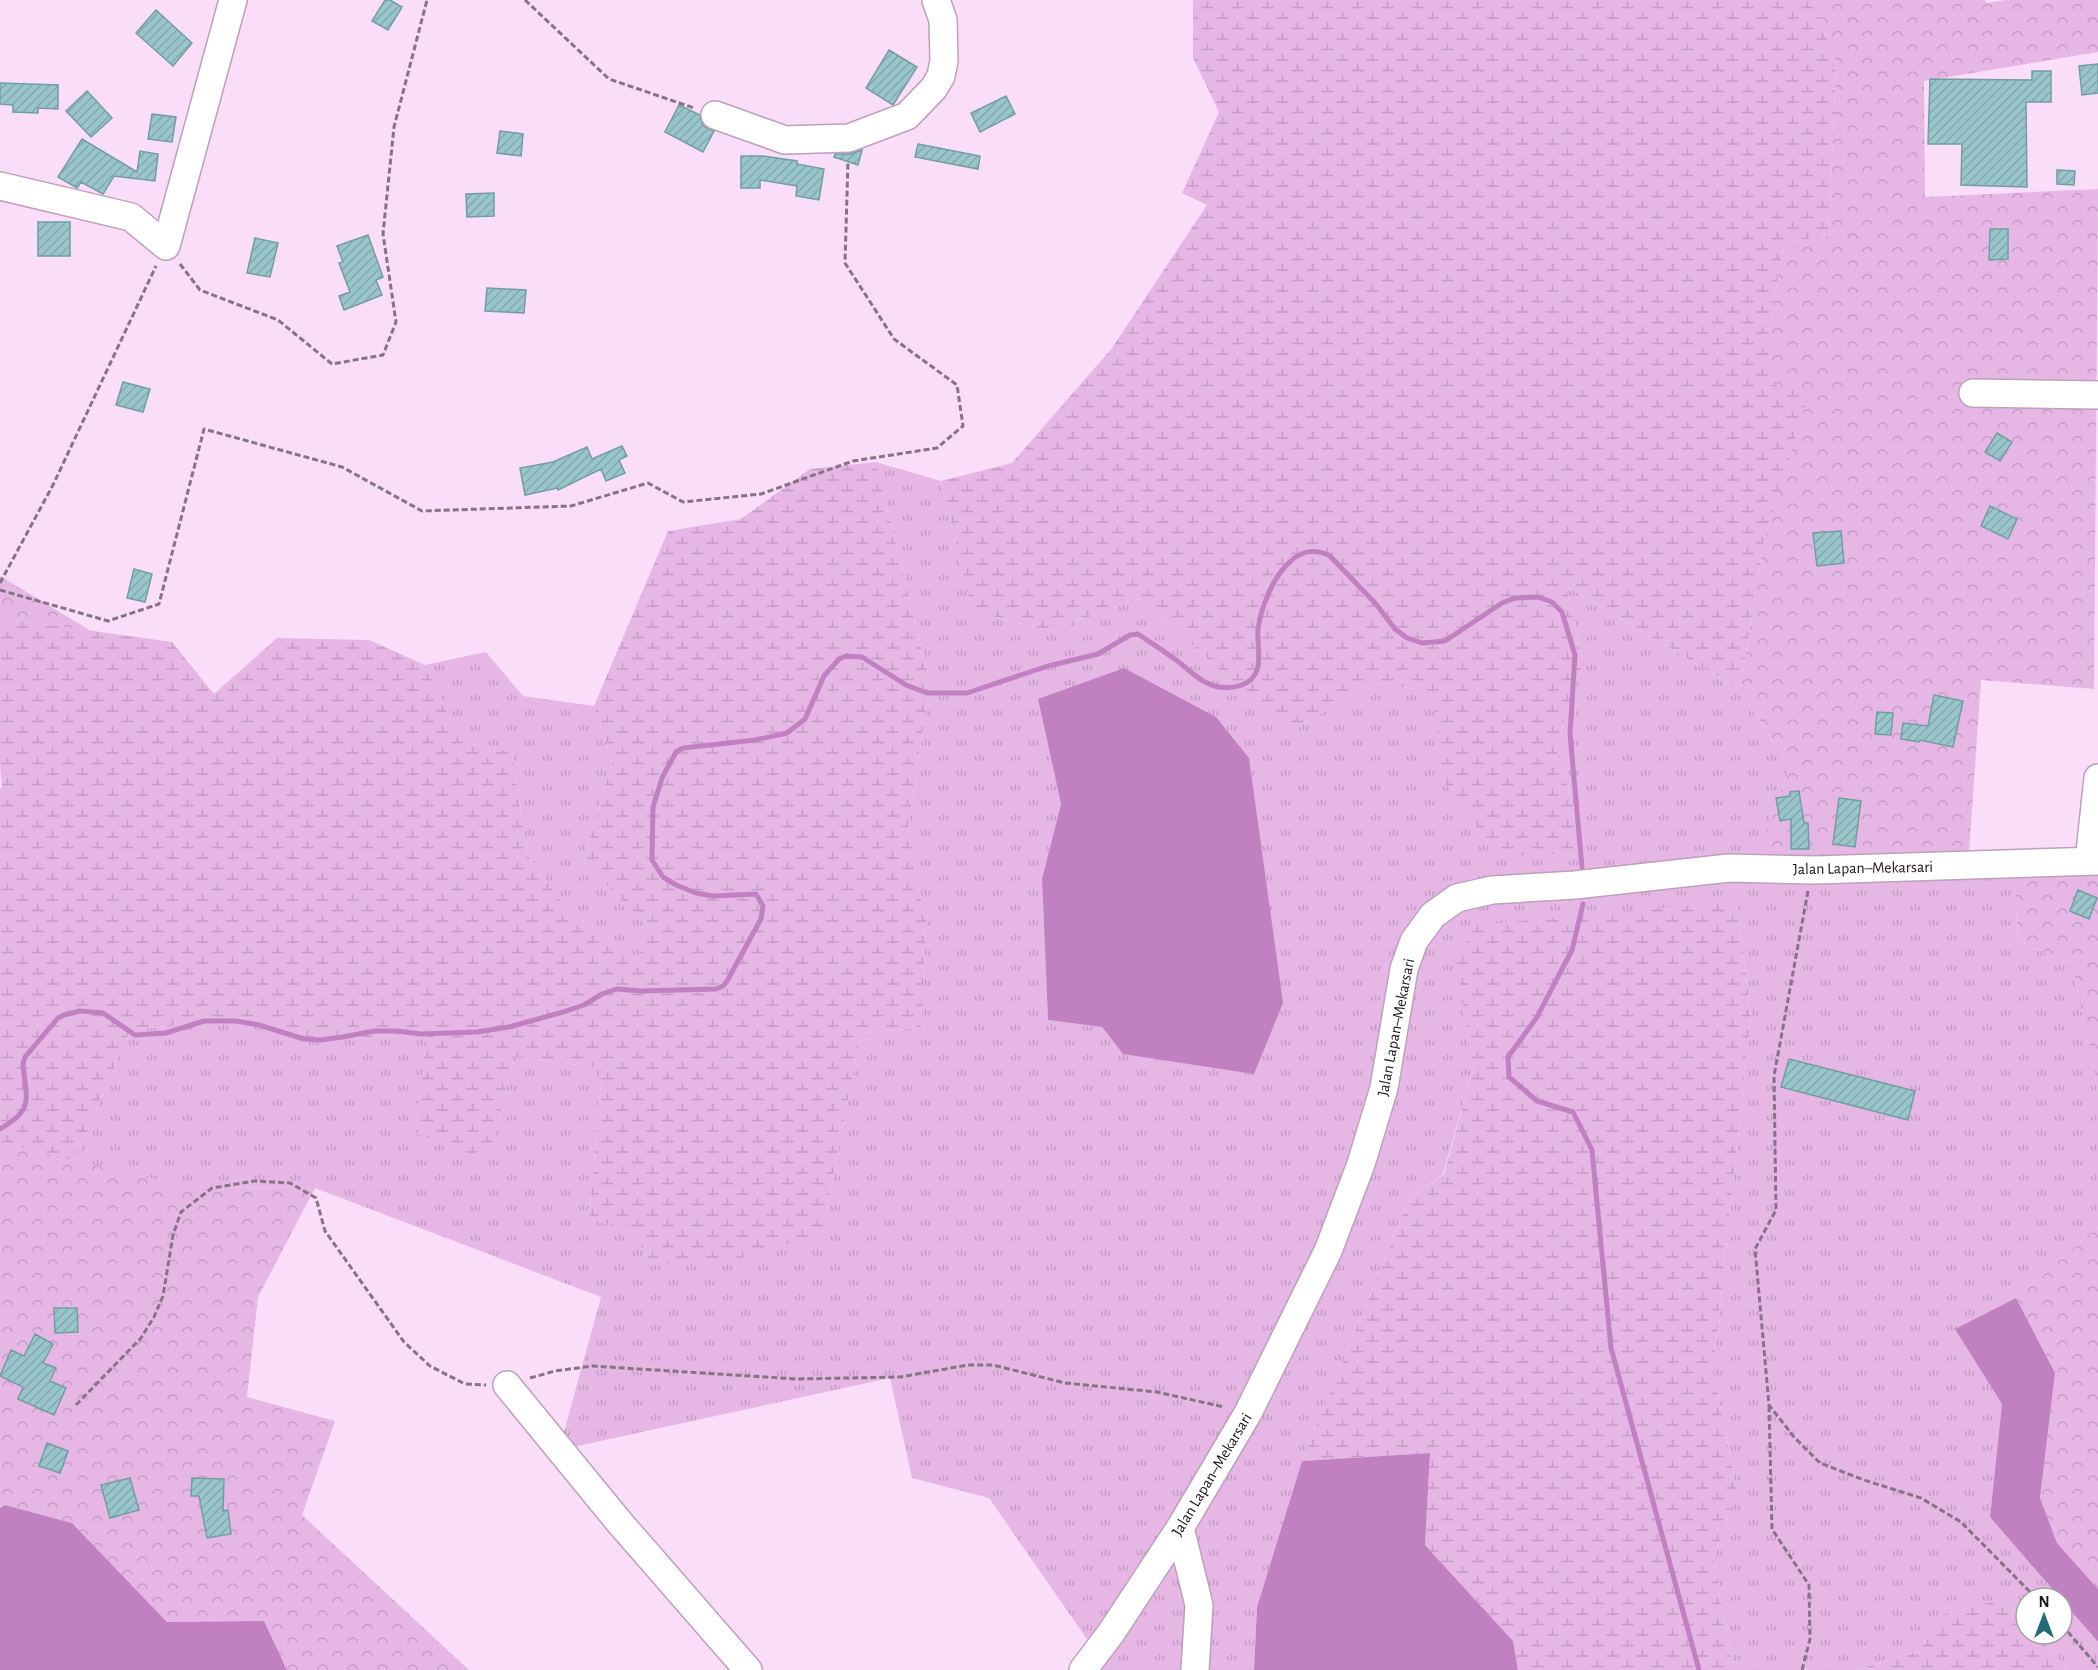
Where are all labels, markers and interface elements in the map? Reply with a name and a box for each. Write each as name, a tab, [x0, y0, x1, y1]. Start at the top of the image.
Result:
street label: Jalan Lapan–Mekarsari	[1793, 859, 1933, 877]
street label: Jalan Lapan–Mekarsari	[1375, 957, 1417, 1098]
street label: Jalan Lapan–Mekarsari	[1169, 1410, 1255, 1539]
north arrow	[2014, 1586, 2074, 1646]
text: N	[2038, 1594, 2050, 1610]

